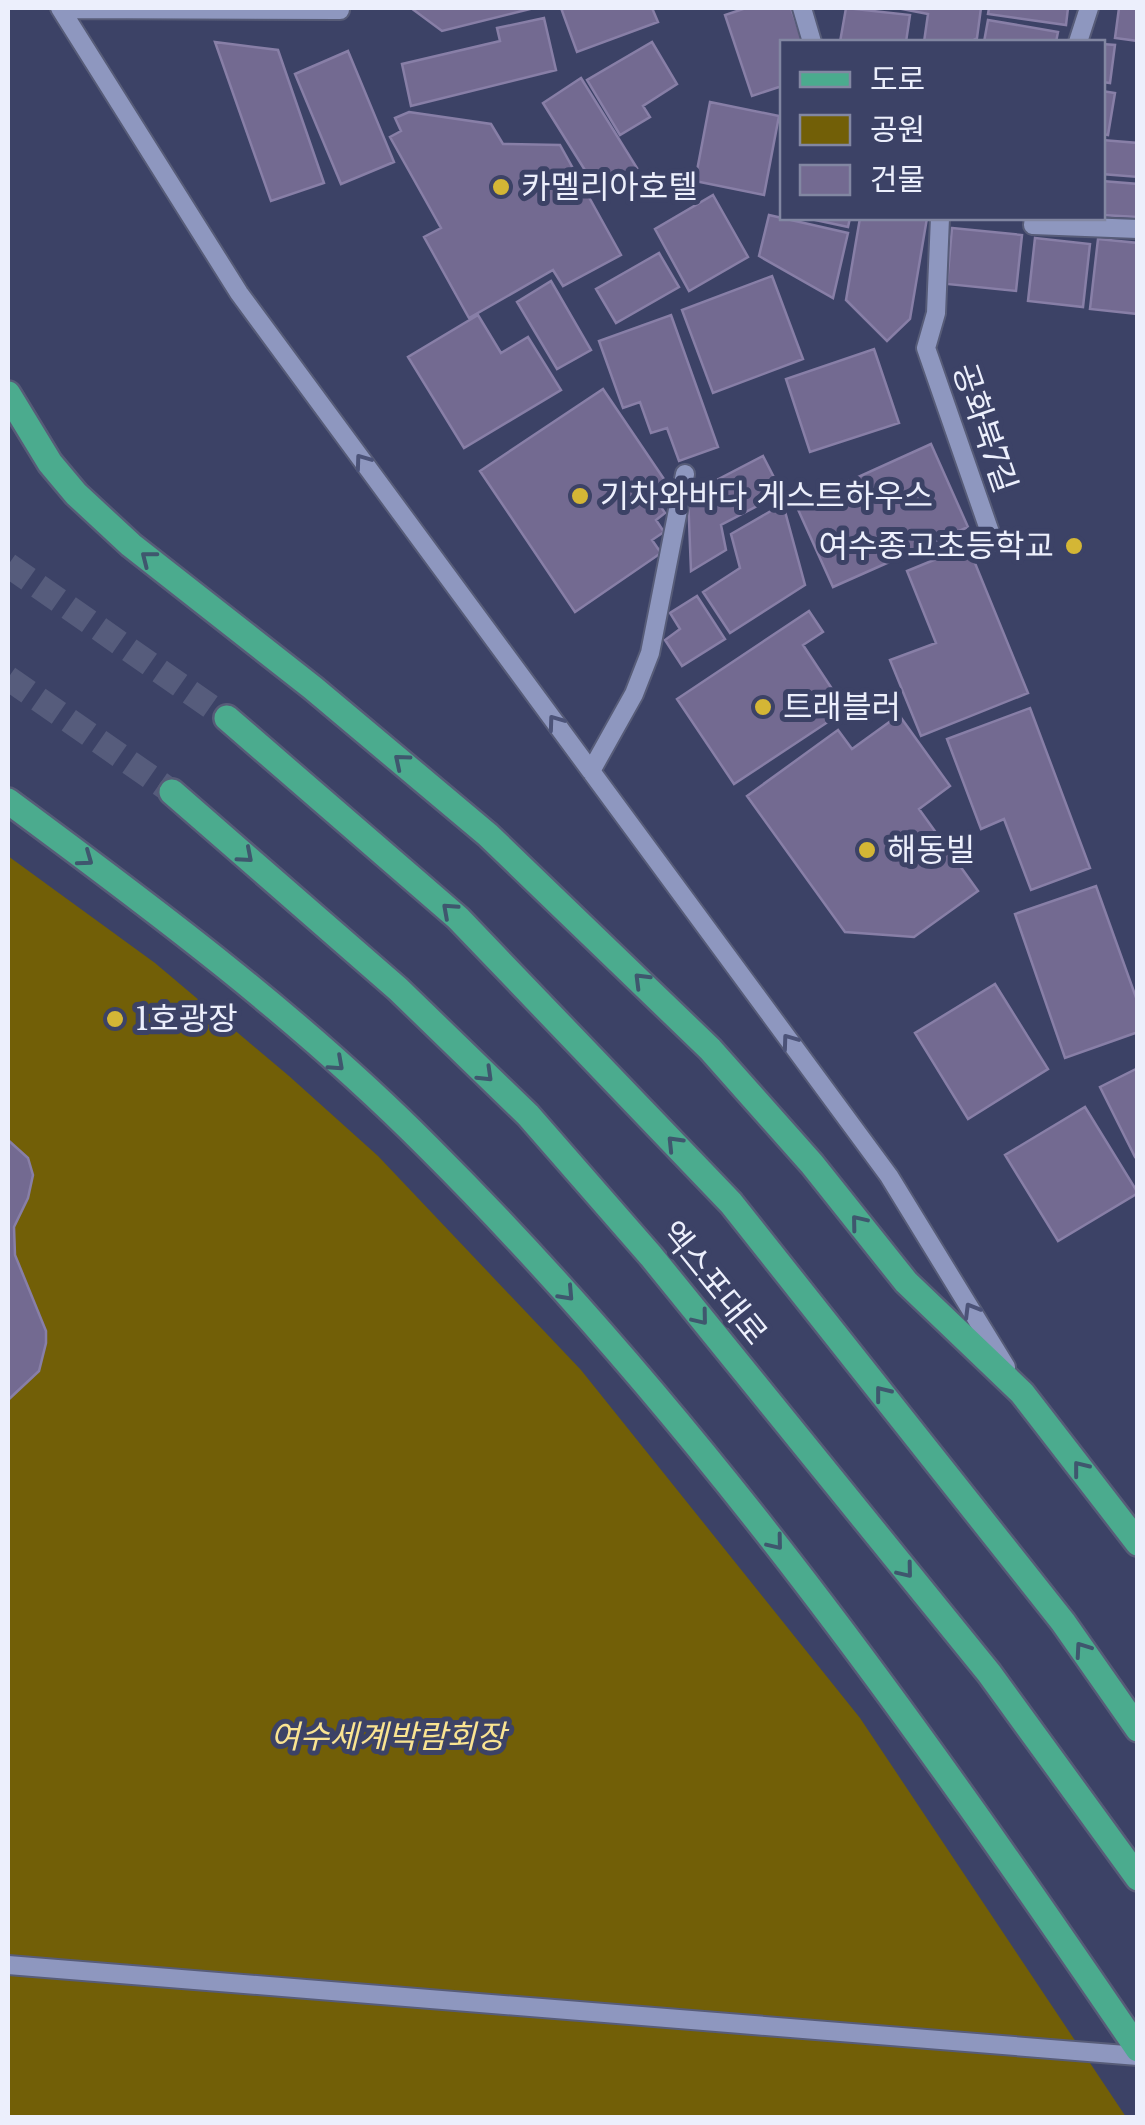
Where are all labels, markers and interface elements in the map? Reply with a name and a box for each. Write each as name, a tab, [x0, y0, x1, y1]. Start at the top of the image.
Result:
legend	[780, 40, 1105, 220]
text: 도로	[870, 61, 925, 98]
text: 공원	[870, 111, 925, 148]
text: 건물	[870, 161, 925, 198]
place label: 카멜리아호텔	[521, 167, 698, 207]
marker: 카멜리아호텔	[490, 176, 512, 198]
street label: 공화북7길	[944, 358, 1026, 498]
one-way arrow	[357, 454, 374, 472]
place label: 기차와바다 게스트하우스	[600, 476, 933, 516]
marker: 기차와바다 게스트하우스	[569, 485, 591, 507]
place label: 여수종고초등학교	[818, 526, 1054, 566]
marker: 여수종고초등학교	[1063, 535, 1085, 557]
one-way arrow	[141, 552, 159, 569]
place label: 트래블러	[783, 687, 901, 727]
marker: 트래블러	[752, 696, 774, 718]
one-way arrow	[549, 715, 568, 734]
one-way arrow	[394, 755, 412, 773]
place label: 해동빌	[887, 830, 975, 870]
marker: 해동빌	[856, 839, 878, 861]
one-way arrow	[234, 845, 253, 863]
one-way arrow	[75, 847, 93, 865]
one-way arrow	[442, 903, 460, 921]
one-way arrow	[634, 974, 652, 992]
place label: 1호광장	[135, 999, 238, 1039]
marker: 1호광장	[104, 1008, 126, 1030]
one-way arrow	[784, 1034, 801, 1052]
one-way arrow	[325, 1053, 344, 1071]
one-way arrow	[475, 1063, 493, 1081]
one-way arrow	[668, 1137, 686, 1155]
street label: 엑스포대로	[652, 1213, 776, 1353]
one-way arrow	[852, 1215, 870, 1233]
one-way arrow	[555, 1282, 573, 1300]
one-way arrow	[964, 1303, 983, 1321]
one-way arrow	[689, 1307, 707, 1325]
one-way arrow	[876, 1386, 894, 1404]
one-way arrow	[1074, 1461, 1091, 1479]
one-way arrow	[764, 1531, 782, 1549]
one-way arrow	[894, 1559, 912, 1577]
one-way arrow	[1076, 1642, 1094, 1660]
park label: 여수세계박람회장	[270, 1717, 510, 1757]

